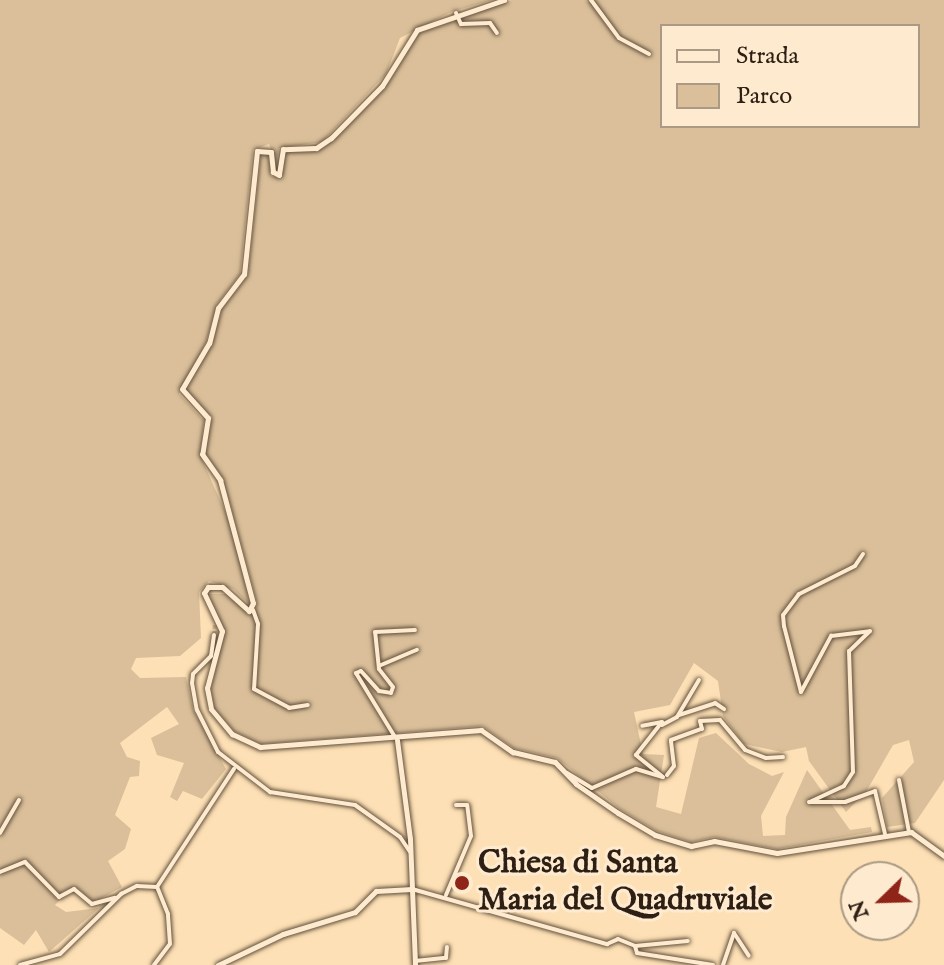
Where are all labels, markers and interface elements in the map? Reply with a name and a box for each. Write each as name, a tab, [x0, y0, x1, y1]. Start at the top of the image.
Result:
legend	[660, 24, 920, 128]
text: Strada	[736, 41, 799, 72]
text: Parco	[736, 81, 792, 112]
place label: Chiesa di Santa Maria del Quadruviale	[478, 846, 772, 921]
north arrow	[840, 861, 920, 941]
marker: Chiesa di Santa Maria del Quadruviale	[453, 874, 471, 892]
text: N	[843, 895, 876, 924]

